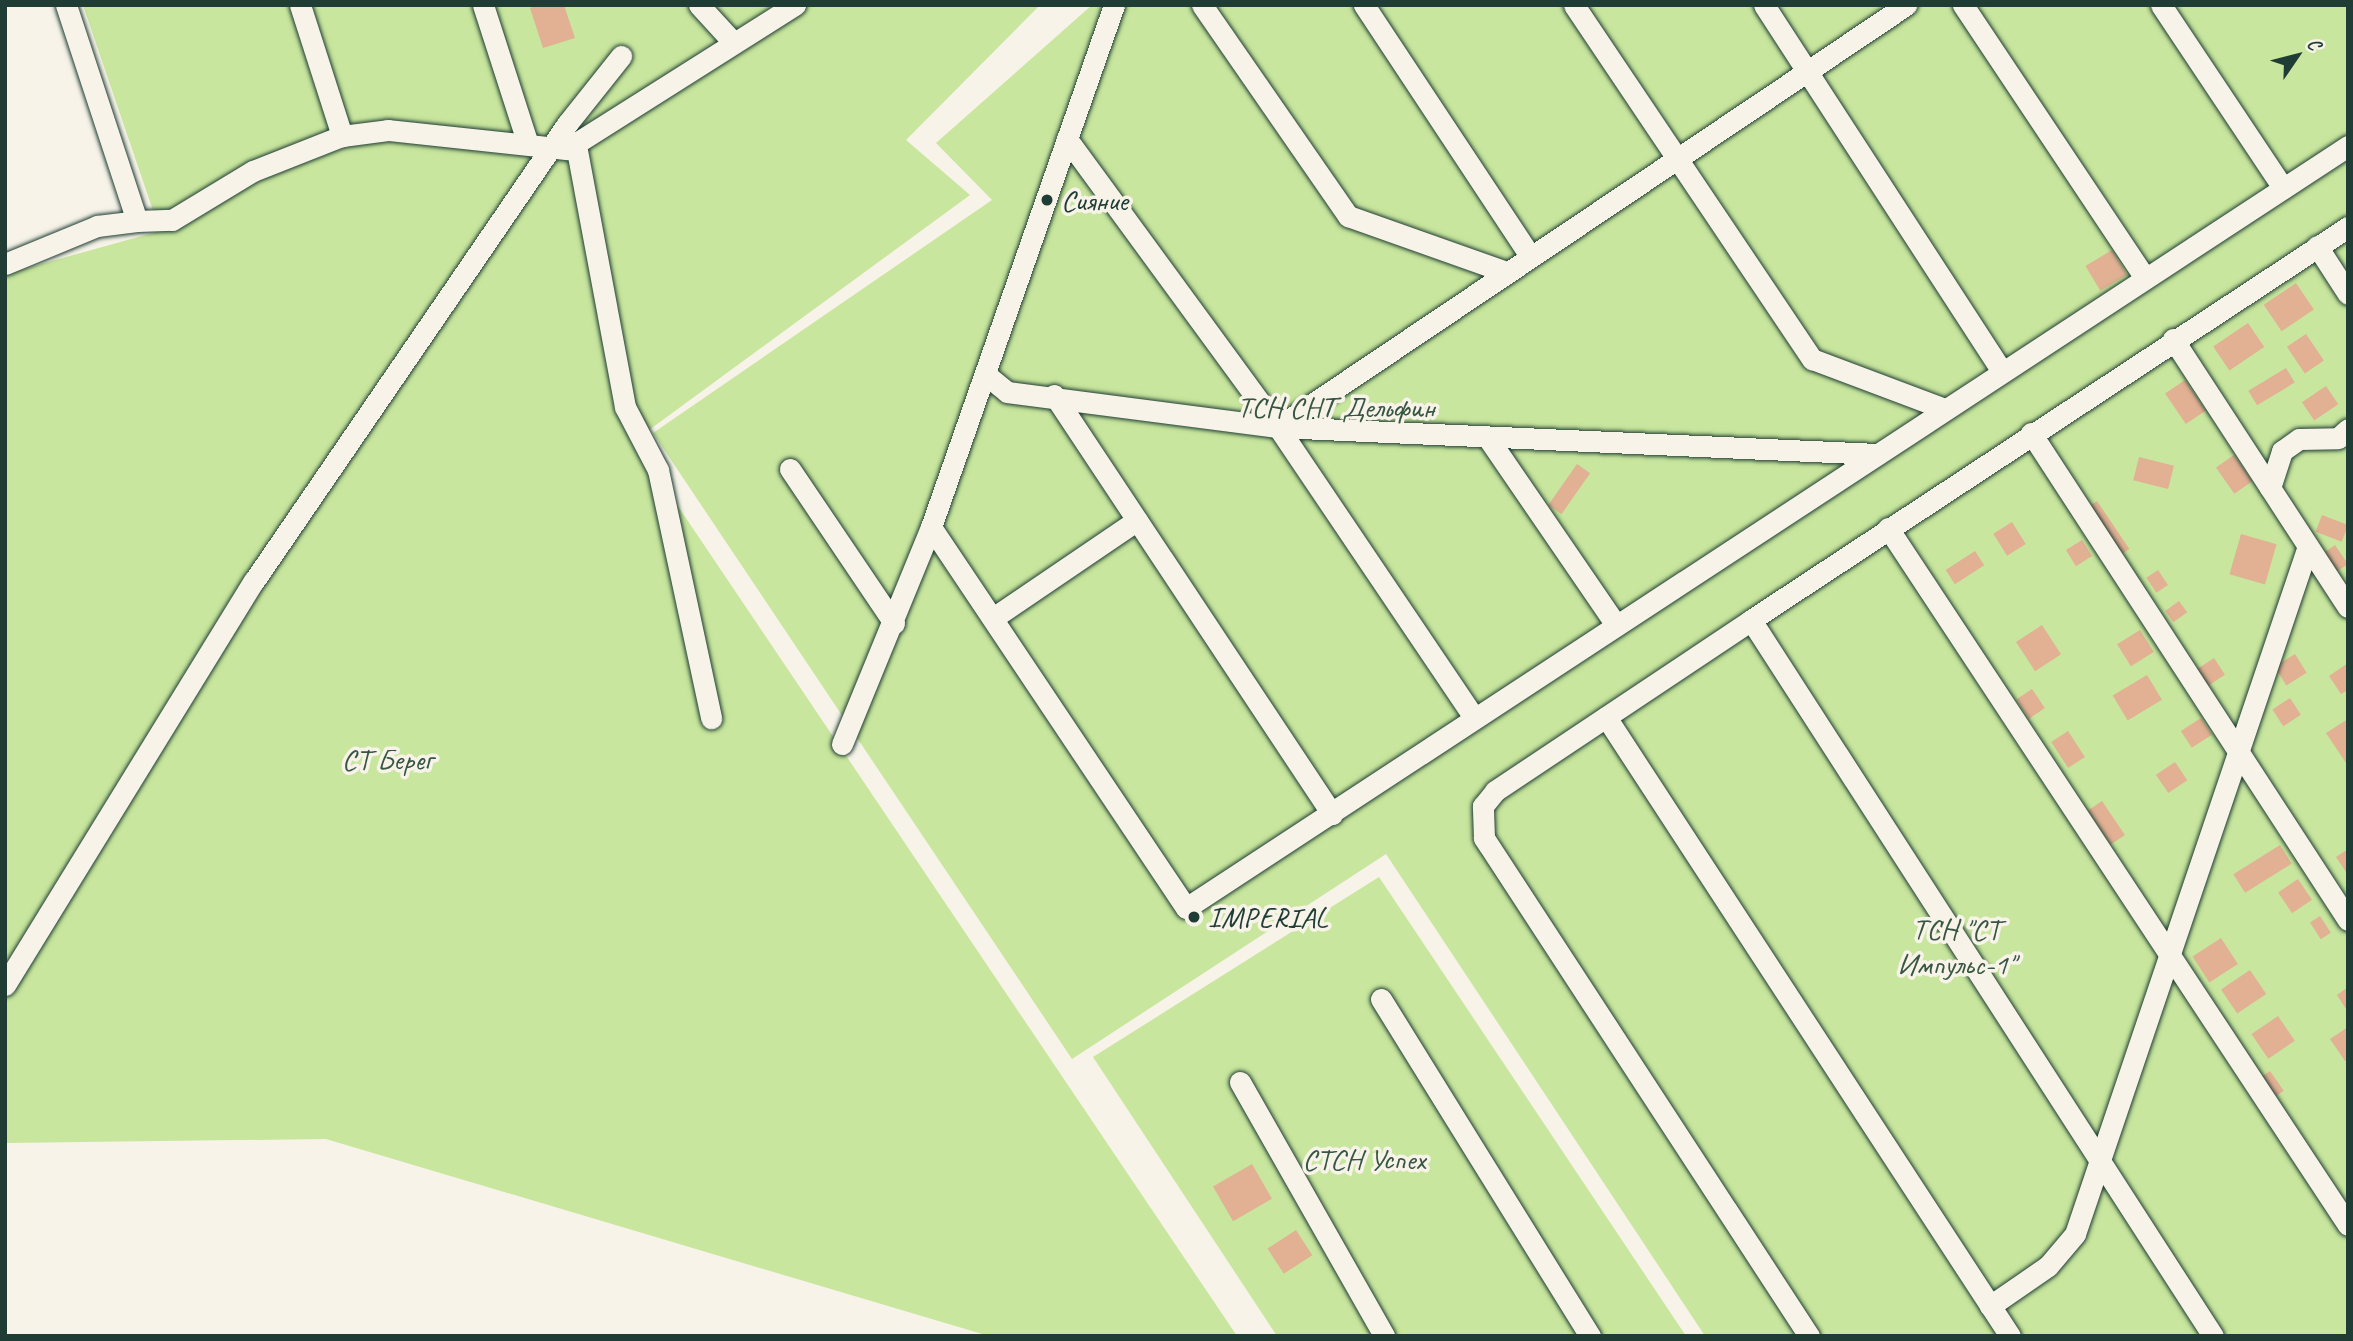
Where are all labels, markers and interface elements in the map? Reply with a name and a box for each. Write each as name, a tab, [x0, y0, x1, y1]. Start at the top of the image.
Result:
north arrow	[2262, 21, 2332, 91]
text: С	[2302, 33, 2327, 55]
place label: Сияние	[1061, 182, 1128, 218]
marker: Сияние	[1039, 192, 1055, 208]
park label: ТСН СНТ Дельфин	[1237, 389, 1435, 425]
park label: СТ Берег	[342, 741, 432, 777]
place label: IMPERIAL	[1208, 899, 1328, 935]
marker: IMPERIAL	[1186, 909, 1202, 925]
park label: ТСН "СТ Импульс-1"	[1897, 911, 2015, 982]
park label: СТСН Успех	[1302, 1141, 1426, 1177]

